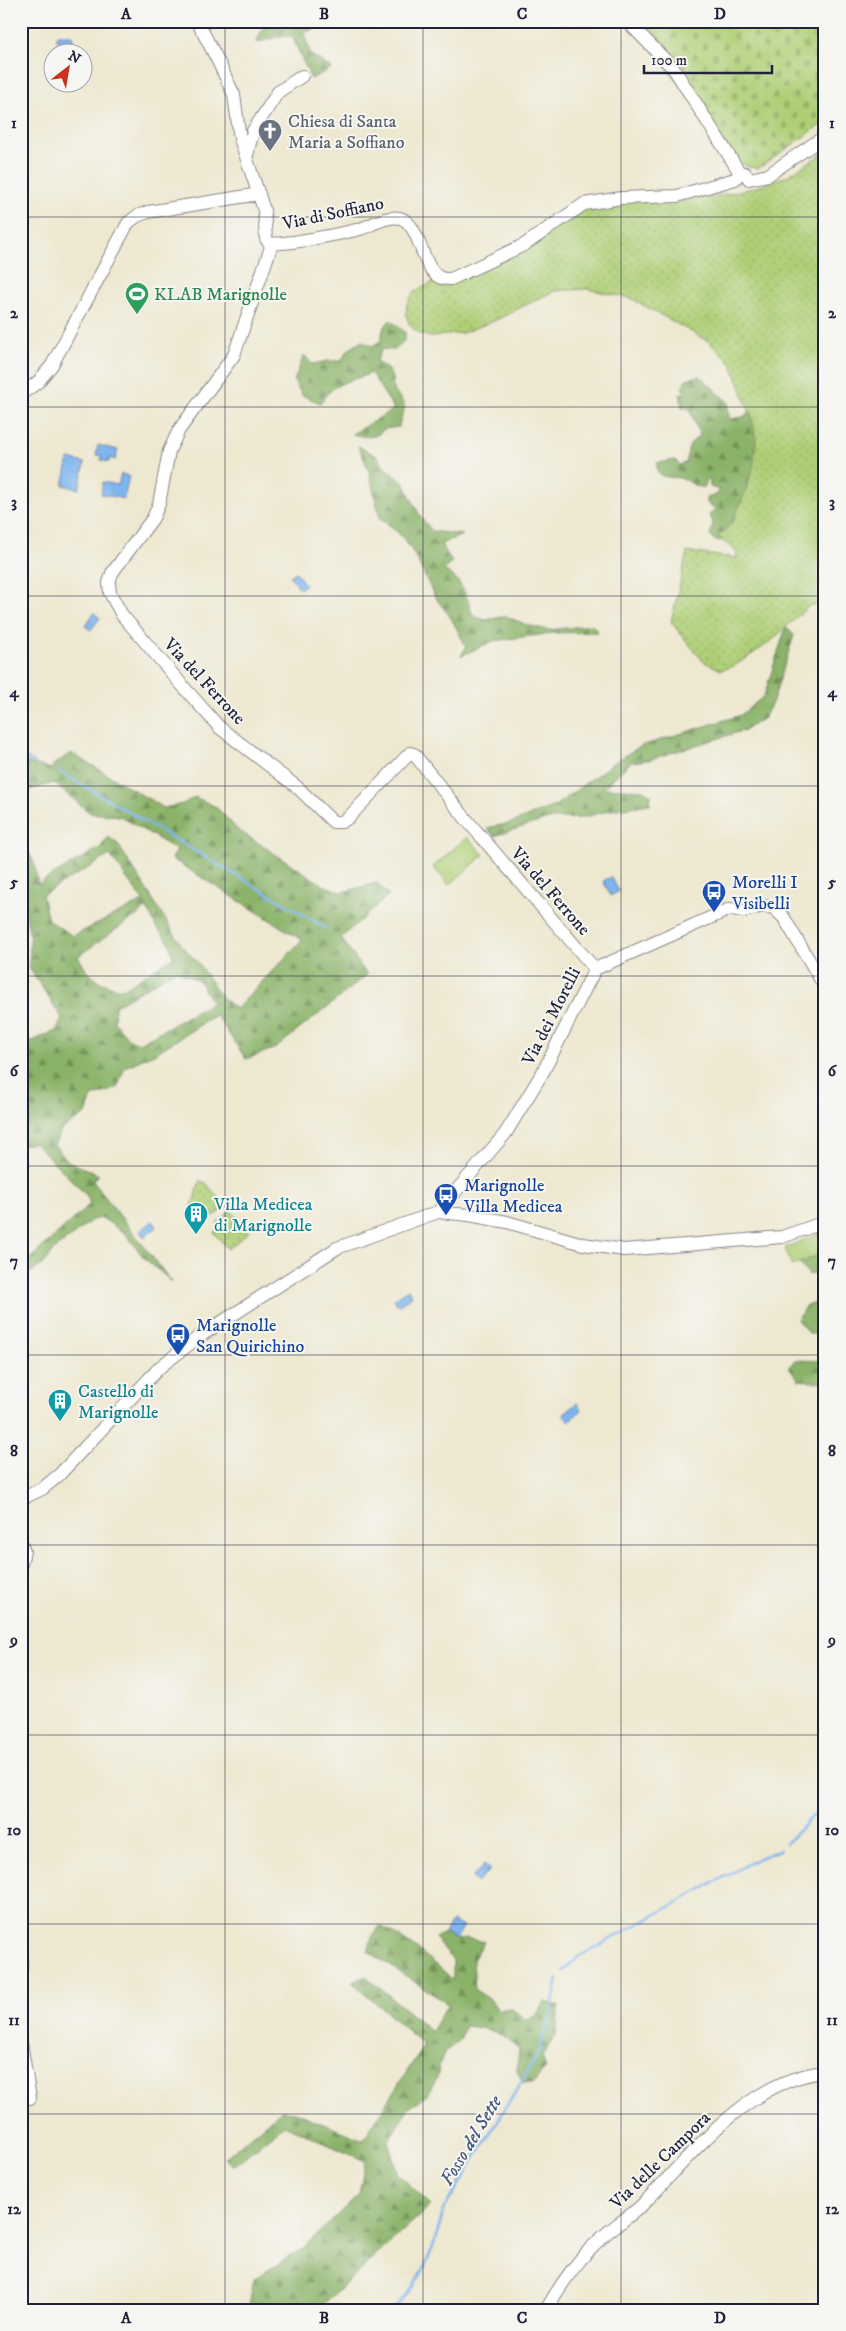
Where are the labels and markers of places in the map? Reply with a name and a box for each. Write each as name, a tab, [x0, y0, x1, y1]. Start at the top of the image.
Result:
place label: Chiesa di Santa Maria a Soffiano	[288, 111, 405, 154]
church icon: Chiesa di Santa Maria a Soffiano	[257, 118, 283, 152]
sports icon: KLAB Marignolle	[124, 281, 150, 315]
place label: KLAB Marignolle	[154, 284, 287, 306]
place label: Morelli I Visibelli	[731, 872, 798, 915]
bus stop icon: Morelli I Visibelli	[701, 879, 727, 913]
place label: Marignolle Villa Medicea	[463, 1175, 563, 1218]
bus stop icon: Marignolle Villa Medicea	[433, 1182, 459, 1216]
place label: Villa Medicea di Marignolle	[213, 1194, 313, 1237]
building icon: Villa Medicea di Marignolle	[183, 1201, 209, 1235]
place label: Marignolle San Quirichino	[196, 1315, 305, 1358]
bus stop icon: Marignolle San Quirichino	[165, 1322, 191, 1356]
place label: Castello di Marignolle	[78, 1381, 158, 1424]
building icon: Castello di Marignolle	[47, 1388, 73, 1422]

